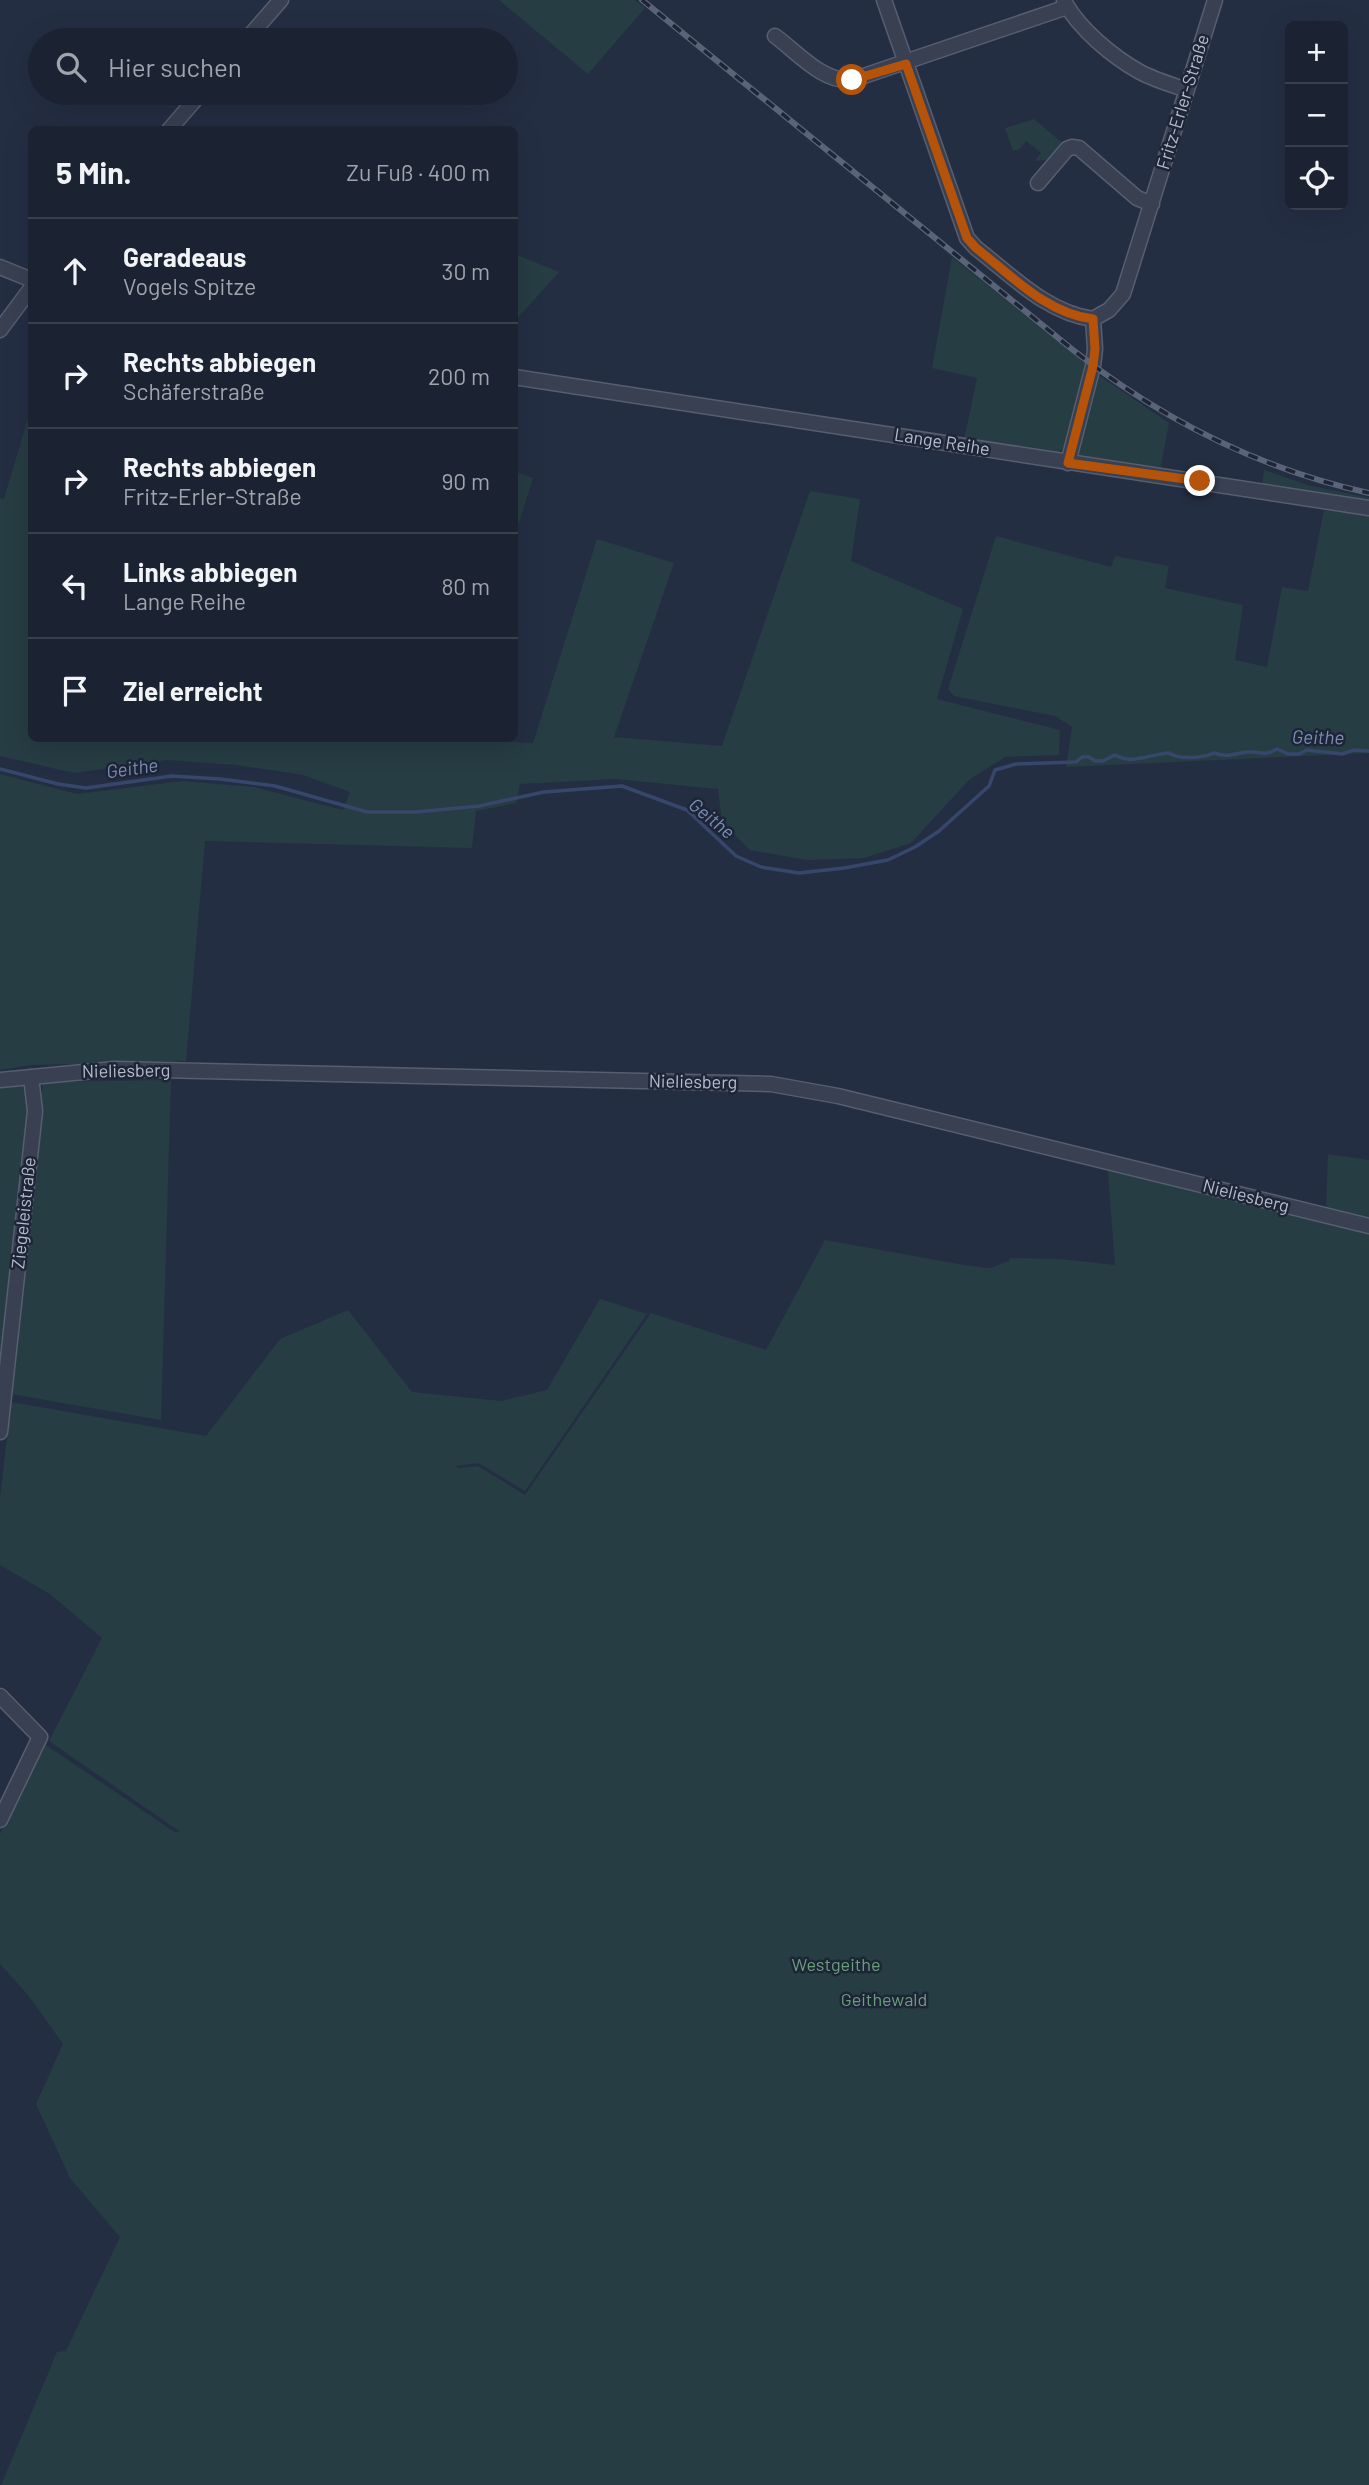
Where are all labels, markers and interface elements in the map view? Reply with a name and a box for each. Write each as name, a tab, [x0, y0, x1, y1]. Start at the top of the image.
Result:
map controls	[1285, 21, 1348, 210]
button: +	[1285, 21, 1348, 84]
search box	[28, 28, 518, 105]
street label: Fritz-Erler-Straße	[1151, 32, 1213, 172]
icon: search	[52, 48, 90, 86]
text: Hier suchen	[108, 51, 242, 82]
route start	[836, 64, 867, 95]
button: −	[1285, 84, 1348, 147]
button: locate	[1285, 147, 1348, 210]
text: 5 Min.	[56, 154, 132, 190]
text: Zu Fuß · 400 m	[346, 158, 490, 186]
text: Geradeaus	[123, 241, 246, 272]
icon: ahead	[56, 252, 94, 290]
text: 30 m	[442, 257, 490, 285]
text: Vogels Spitze	[123, 272, 256, 300]
text: Rechts abbiegen	[123, 346, 316, 377]
icon: right	[56, 357, 94, 395]
text: 200 m	[428, 362, 490, 390]
text: Schäferstraße	[123, 377, 265, 405]
street label: Lange Reihe	[893, 423, 991, 459]
text: Rechts abbiegen	[123, 451, 316, 482]
icon: right	[56, 462, 94, 500]
route end	[1184, 465, 1215, 496]
text: 90 m	[441, 467, 490, 495]
text: Fritz-Erler-Straße	[123, 482, 302, 510]
text: Links abbiegen	[123, 556, 297, 587]
icon: left	[56, 567, 94, 605]
text: 80 m	[441, 572, 490, 600]
text: Lange Reihe	[123, 587, 246, 615]
icon: arrive	[56, 672, 94, 710]
text: Ziel erreicht	[123, 675, 263, 706]
water label: Geithe	[1292, 725, 1344, 748]
water label: Geithe	[105, 752, 160, 783]
water label: Geithe	[685, 792, 740, 843]
street label: Nieliesberg	[82, 1058, 170, 1082]
street label: Nieliesberg	[649, 1069, 737, 1093]
street label: Ziegeleistraße	[6, 1156, 40, 1270]
street label: Nieliesberg	[1201, 1174, 1292, 1216]
park label: Westgeithe	[792, 1953, 880, 1975]
park label: Geithewald	[841, 1988, 927, 2010]

